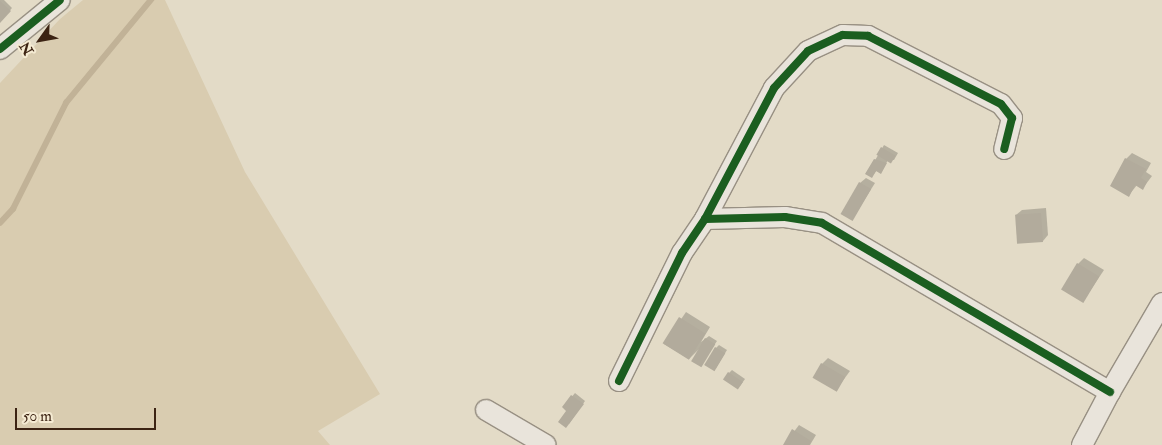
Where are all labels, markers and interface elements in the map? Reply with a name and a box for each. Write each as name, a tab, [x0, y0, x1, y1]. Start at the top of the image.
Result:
north arrow	[15, 15, 65, 65]
text: N	[16, 38, 37, 58]
scale bar	[18, 398, 159, 430]
text: 50 m	[23, 407, 52, 426]

